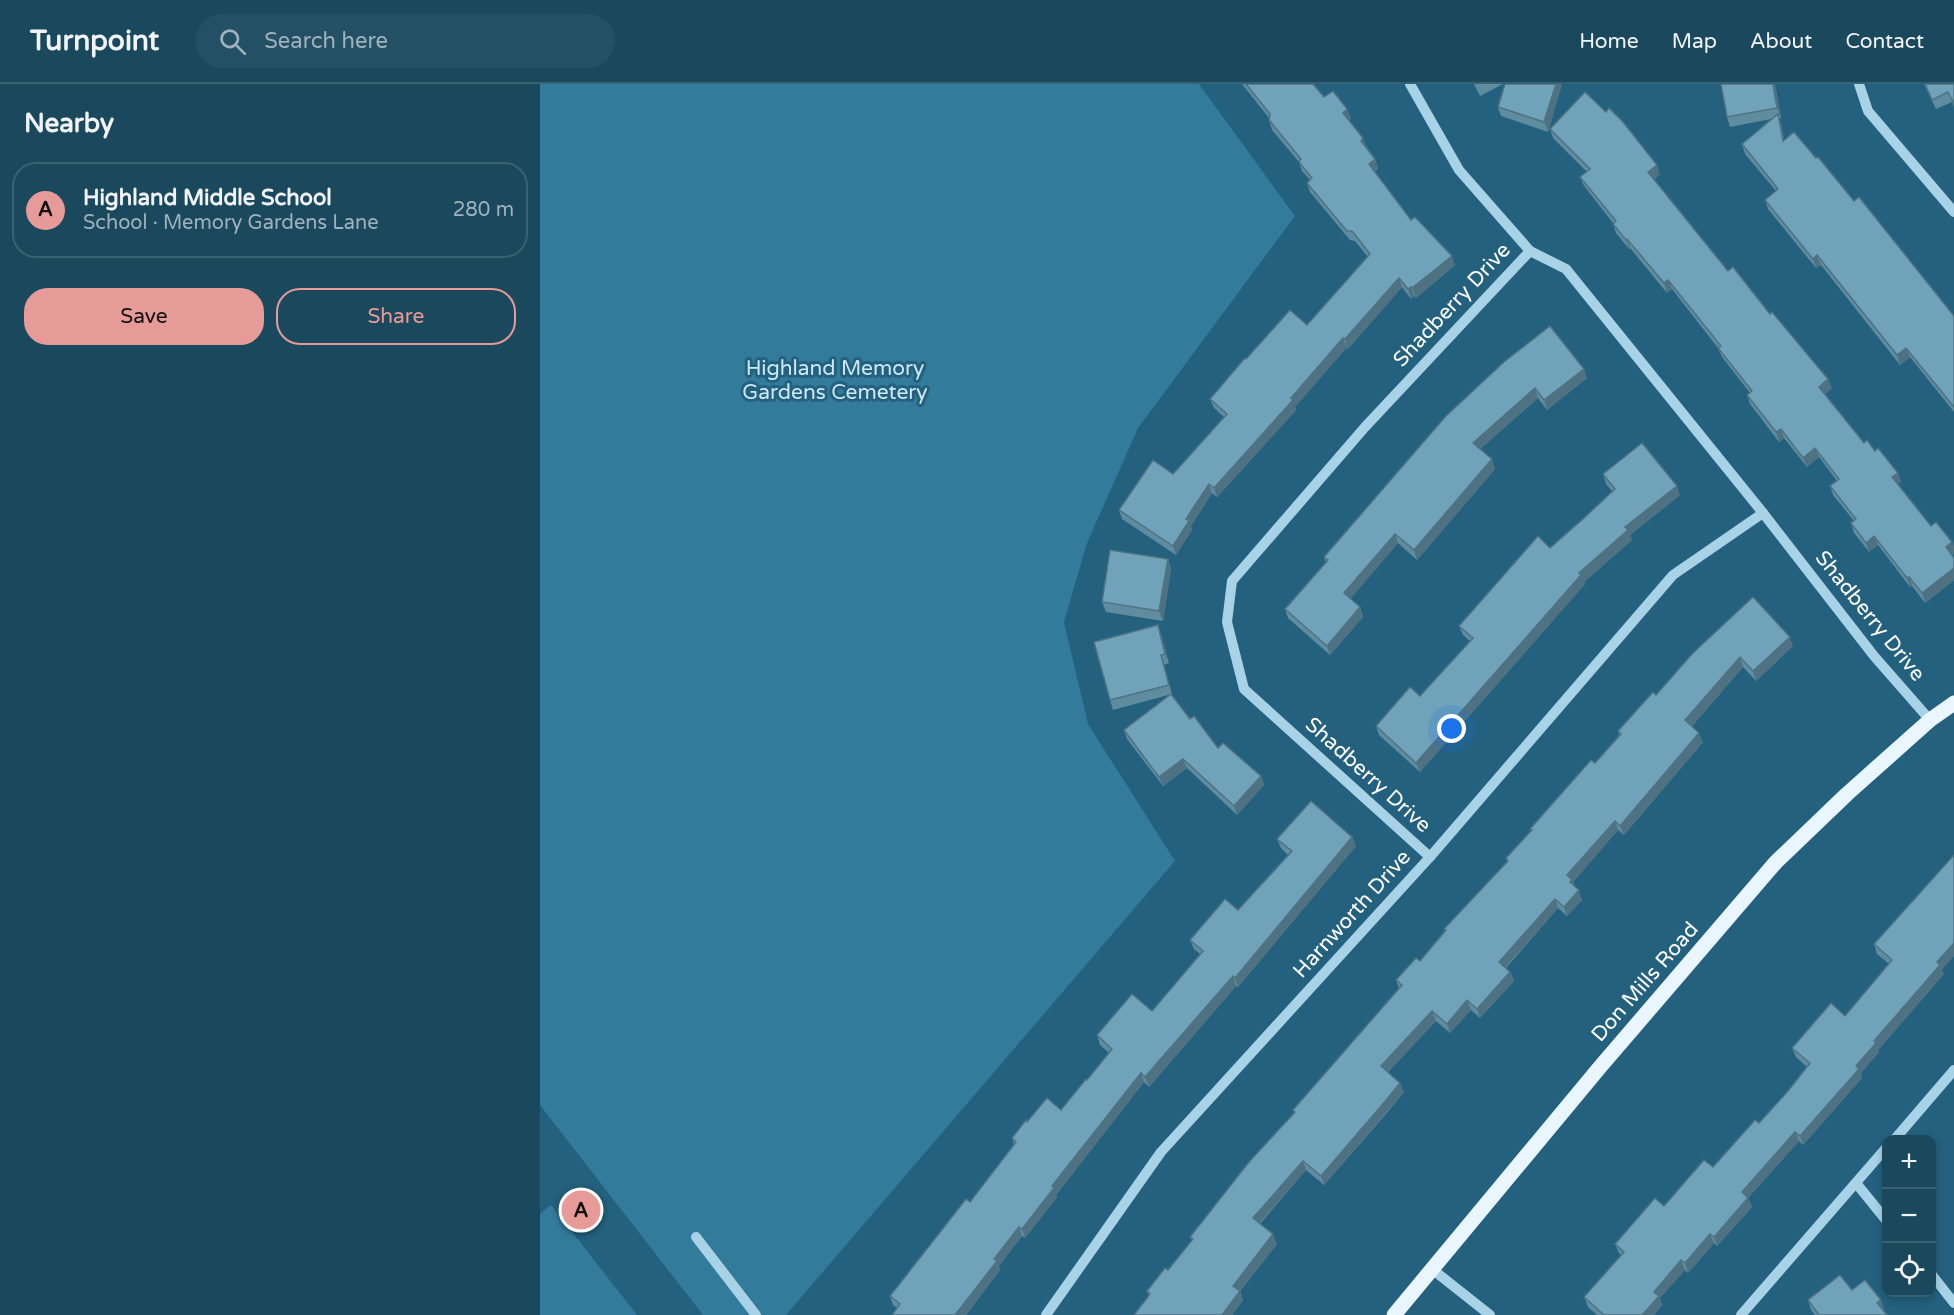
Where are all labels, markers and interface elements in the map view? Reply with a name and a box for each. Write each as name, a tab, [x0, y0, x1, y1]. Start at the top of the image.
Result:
search box	[195, 14, 615, 68]
text: Turnpoint	[30, 24, 159, 58]
icon: search	[216, 25, 249, 58]
text: Search here	[264, 28, 388, 54]
text: Home	[1579, 29, 1639, 54]
text: Map	[1672, 29, 1717, 54]
text: About	[1750, 29, 1812, 54]
text: Contact	[1845, 29, 1924, 54]
text: Nearby	[24, 108, 114, 139]
text: Highland Middle School	[83, 185, 332, 211]
text: A	[38, 198, 53, 222]
text: 280 m	[453, 198, 514, 222]
text: School · Memory Gardens Lane	[83, 211, 378, 235]
street label: Shadberry Drive	[1388, 238, 1516, 372]
button: Save	[24, 288, 264, 345]
button: Share	[276, 288, 516, 345]
park label: Highland Memory Gardens Cemetery	[742, 356, 928, 405]
street label: Shadberry Drive	[1810, 546, 1930, 686]
street label: Shadberry Drive	[1300, 712, 1436, 838]
your location	[1437, 714, 1466, 743]
street label: Harnworth Drive	[1288, 845, 1416, 983]
street label: Don Mills Road	[1586, 917, 1704, 1047]
map controls	[1882, 1135, 1936, 1297]
button: +	[1882, 1135, 1936, 1189]
pin: A	[562, 1188, 600, 1232]
button: −	[1882, 1189, 1936, 1243]
button: locate	[1882, 1243, 1936, 1297]

